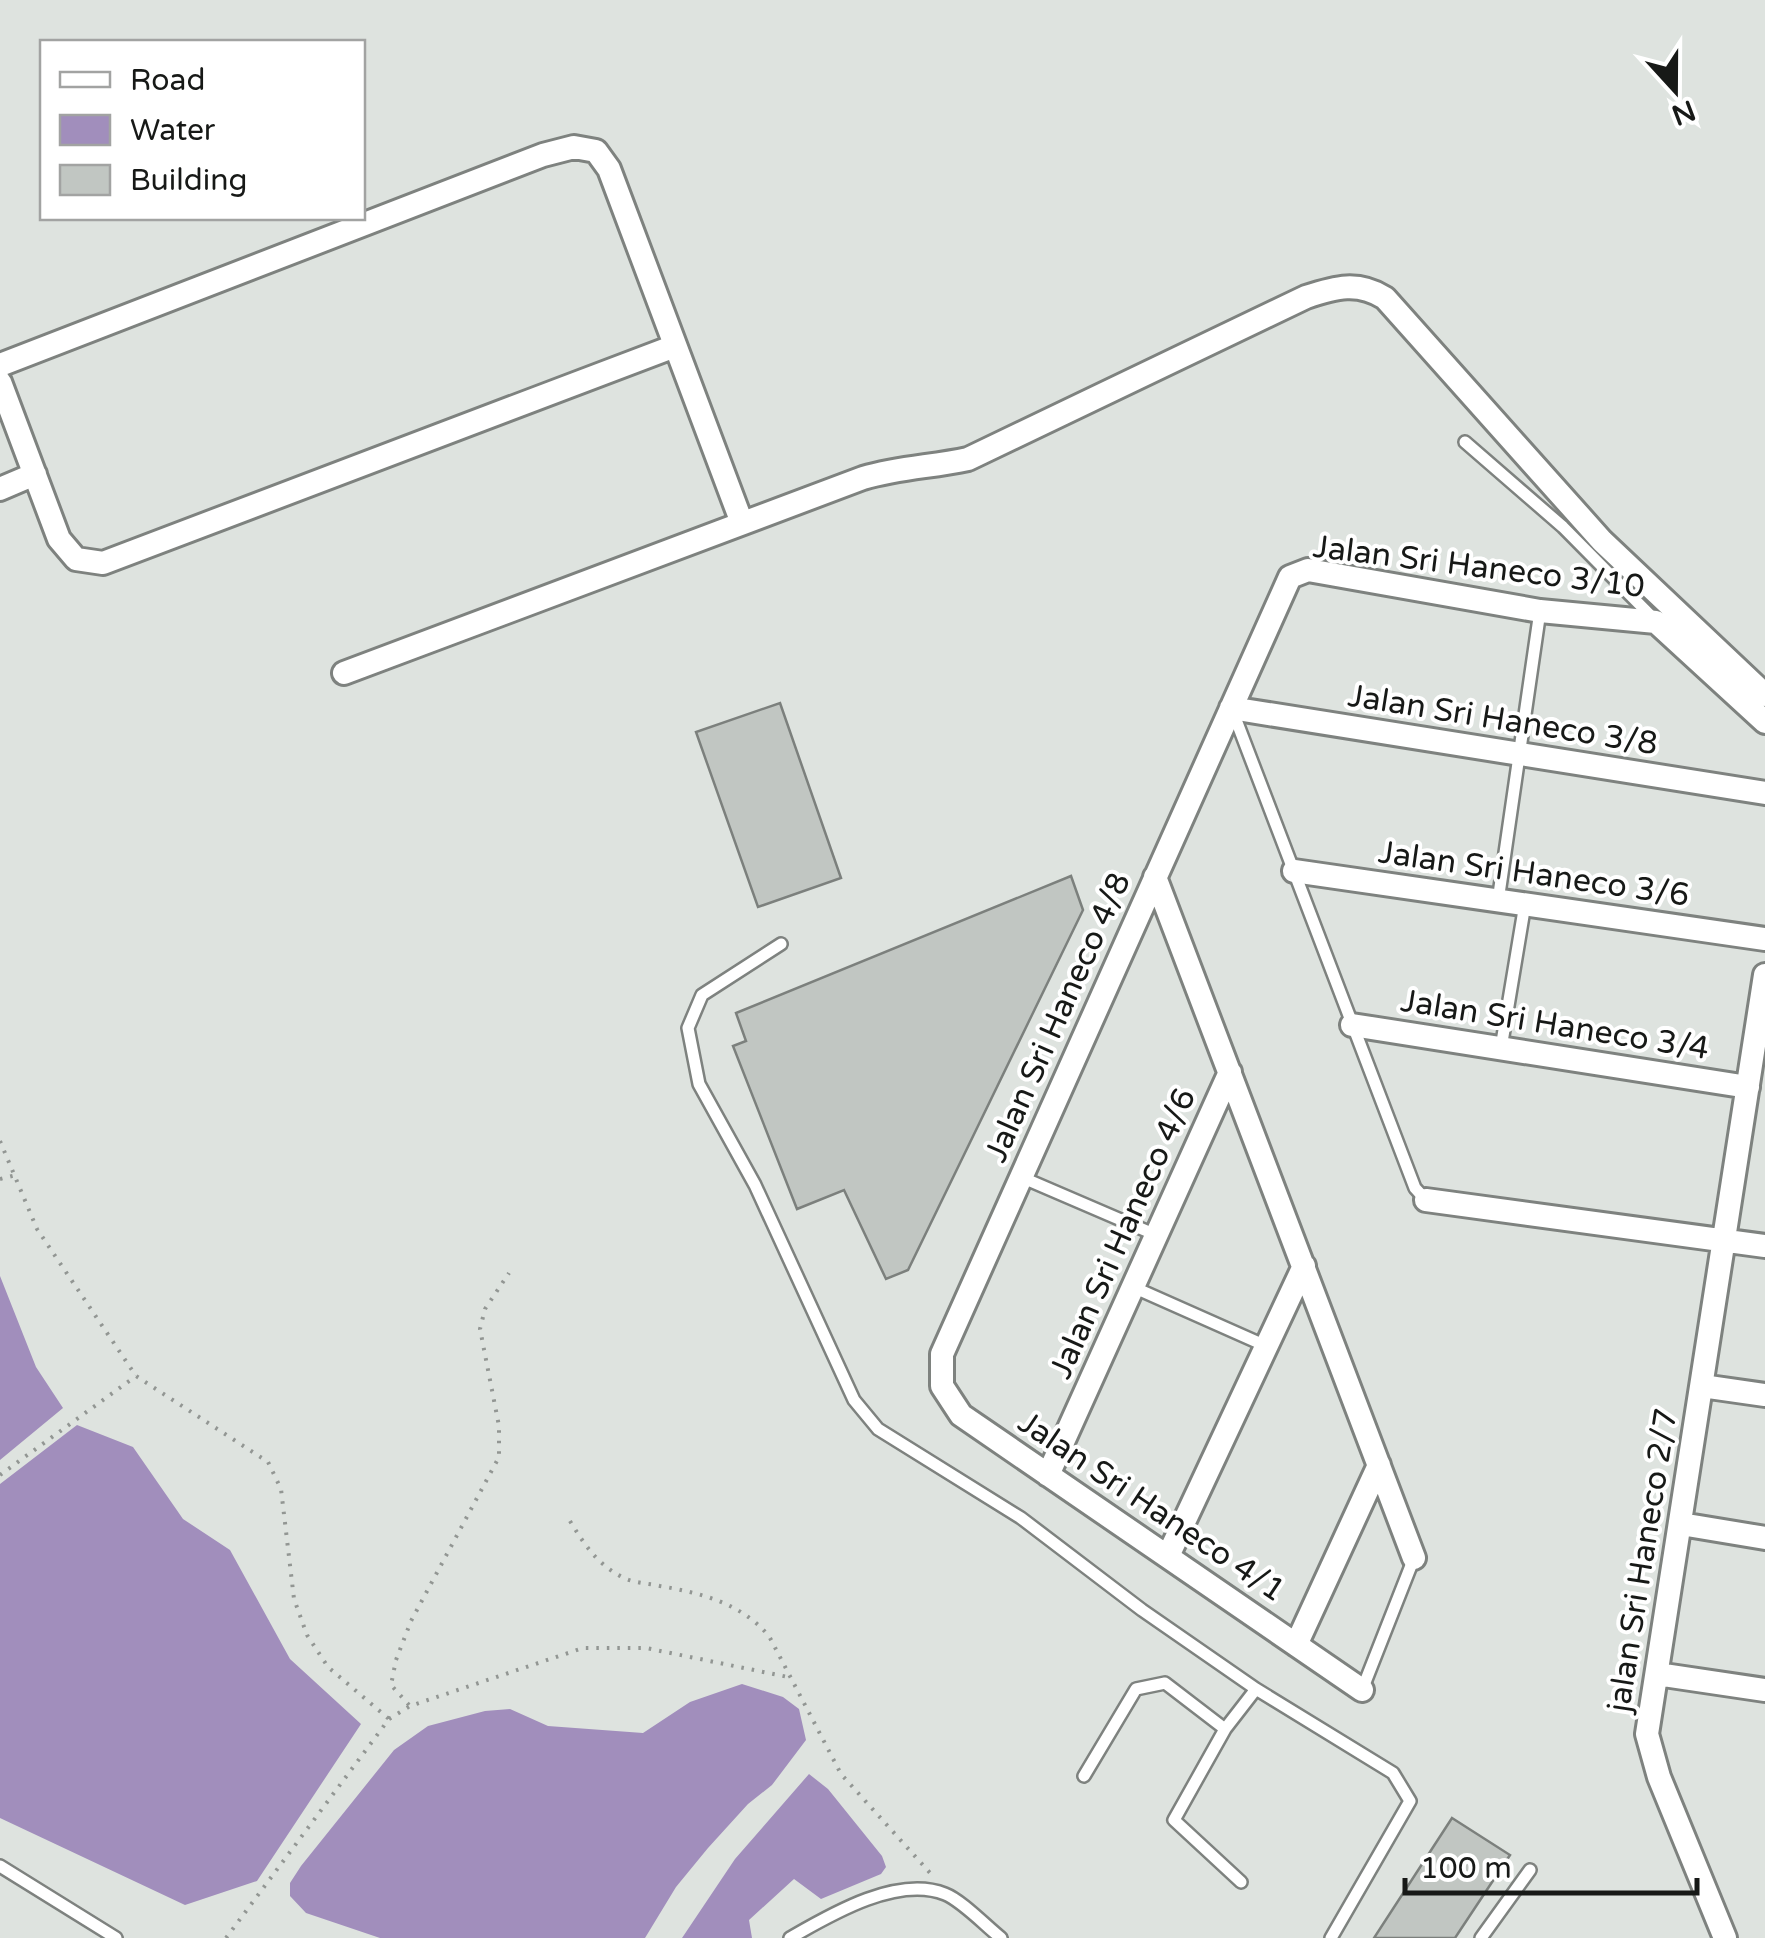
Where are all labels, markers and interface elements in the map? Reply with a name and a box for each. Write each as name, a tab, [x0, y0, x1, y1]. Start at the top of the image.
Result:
legend	[40, 40, 365, 220]
north arrow	[1625, 40, 1725, 140]
text: Road	[130, 62, 205, 99]
text: N	[1667, 93, 1700, 132]
text: Water	[130, 112, 216, 149]
text: Building	[130, 162, 247, 199]
street label: Jalan Sri Haneco 3/10	[1311, 528, 1647, 606]
street label: Jalan Sri Haneco 3/8	[1345, 677, 1660, 763]
street label: Jalan Sri Haneco 3/6	[1376, 833, 1692, 915]
street label: Jalan Sri Haneco 4/8	[977, 867, 1139, 1168]
street label: Jalan Sri Haneco 3/4	[1398, 982, 1712, 1068]
street label: Jalan Sri Haneco 4/6	[1042, 1082, 1204, 1384]
street label: Jalan Sri Haneco 4/1	[1011, 1403, 1292, 1610]
street label: jalan Sri Haneco 2/7	[1600, 1406, 1686, 1717]
scale bar	[1405, 1833, 1698, 1895]
text: 100 m	[1420, 1850, 1512, 1887]

